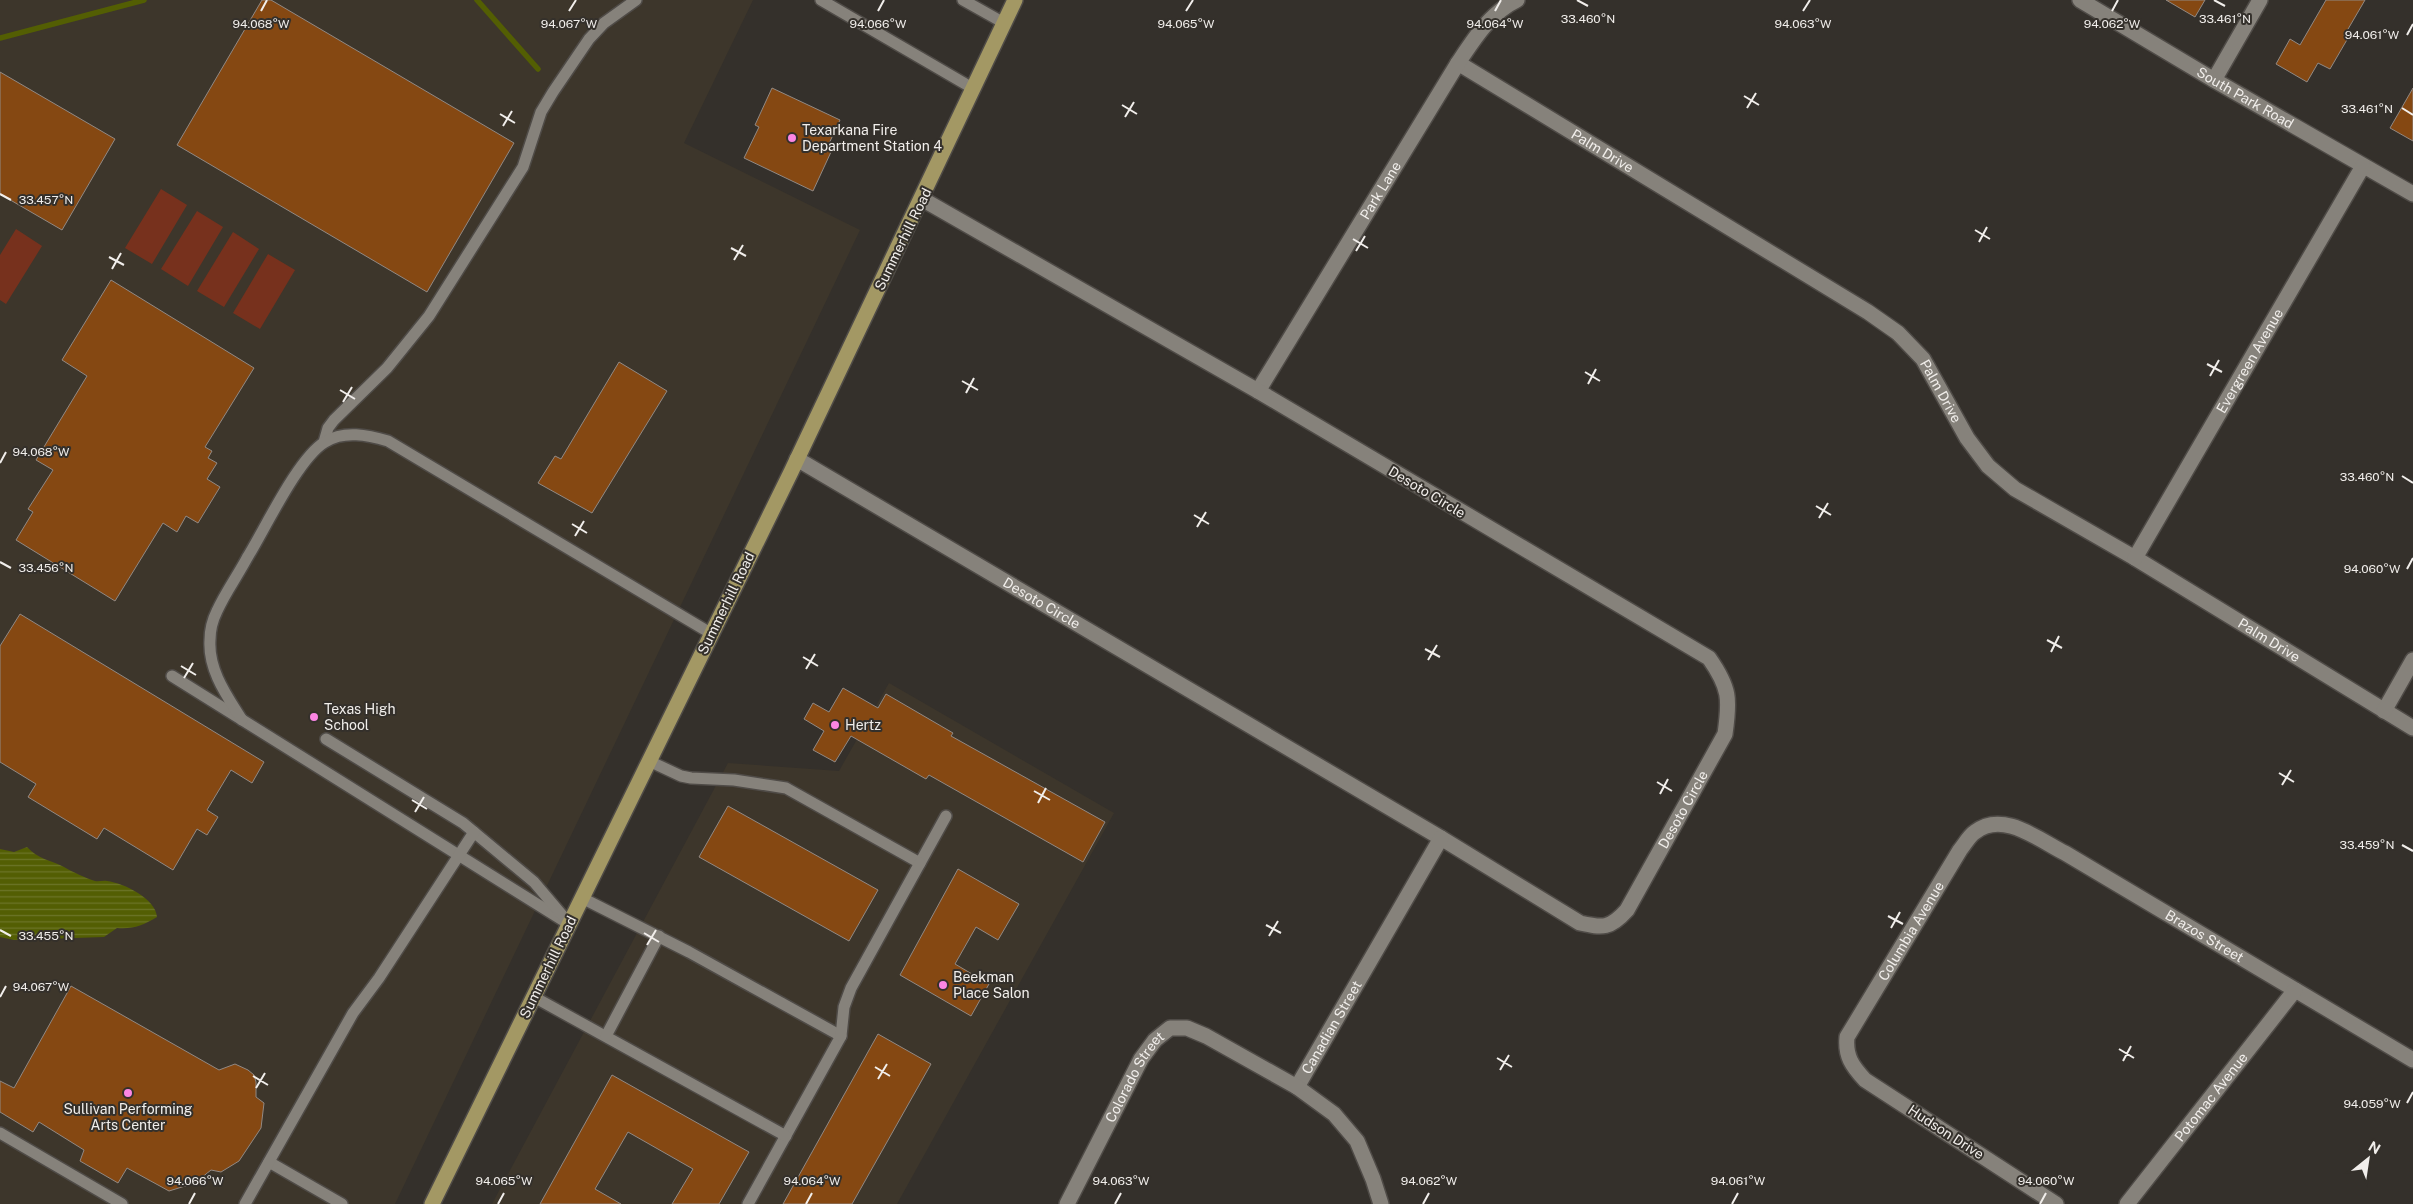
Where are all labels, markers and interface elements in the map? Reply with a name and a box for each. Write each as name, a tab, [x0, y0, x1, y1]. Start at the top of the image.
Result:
text: 33.460°N	[1561, 12, 1615, 26]
text: 33.461°N	[2199, 12, 2251, 26]
text: 94.068°W	[232, 17, 290, 31]
text: 94.067°W	[541, 17, 598, 31]
text: 94.066°W	[850, 17, 907, 31]
text: 94.065°W	[1157, 17, 1215, 31]
text: 94.064°W	[1467, 17, 1524, 31]
text: 94.063°W	[1775, 17, 1832, 31]
text: 94.062°W	[2084, 17, 2141, 31]
text: 94.061°W	[2345, 28, 2400, 42]
street label: South Park Road	[2194, 64, 2296, 132]
text: 33.461°N	[2341, 102, 2393, 116]
place label: Texarkana Fire Department Station 4	[802, 122, 942, 154]
street label: Palm Drive	[1568, 126, 1636, 176]
marker: Texarkana Fire Department Station 4	[786, 132, 798, 144]
street label: Park Lane	[1357, 158, 1404, 222]
street label: Summerhill Road	[871, 185, 935, 293]
text: 33.457°N	[19, 193, 73, 207]
street label: Evergreen Avenue	[2213, 306, 2286, 416]
street label: Palm Drive	[1917, 357, 1965, 425]
text: 94.068°W	[12, 445, 70, 459]
street label: Desoto Circle	[1386, 463, 1468, 521]
text: 33.460°N	[2340, 470, 2394, 484]
street label: Summerhill Road	[694, 549, 758, 657]
text: 33.456°N	[19, 561, 73, 575]
text: 94.060°W	[2344, 562, 2401, 576]
street label: Desoto Circle	[1000, 574, 1083, 632]
street label: Palm Drive	[2235, 615, 2303, 665]
place label: Texas High School	[324, 701, 395, 733]
marker: Texas High School	[308, 711, 320, 723]
place label: Hertz	[845, 717, 881, 733]
marker: Hertz	[829, 719, 841, 731]
street label: Desoto Circle	[1655, 768, 1711, 851]
text: 33.459°N	[2340, 838, 2394, 852]
street label: Columbia Avenue	[1875, 878, 1947, 984]
street label: Brazos Street	[2163, 907, 2247, 965]
street label: Summerhill Road	[516, 913, 580, 1021]
text: 33.455°N	[18, 929, 74, 943]
place label: Beekman Place Salon	[953, 969, 1030, 1001]
street label: Canadian Street	[1298, 978, 1365, 1077]
marker: Beekman Place Salon	[937, 979, 949, 991]
text: 94.067°W	[13, 980, 70, 994]
street label: Colorado Street	[1102, 1028, 1167, 1125]
street label: Potomac Avenue	[2171, 1049, 2251, 1145]
marker: Sullivan Performing Arts Center	[122, 1087, 134, 1099]
text: 94.059°W	[2343, 1097, 2401, 1111]
place label: Sullivan Performing Arts Center	[63, 1101, 193, 1133]
street label: Hudson Drive	[1905, 1102, 1987, 1162]
north arrow	[2343, 1134, 2393, 1184]
text: N	[2366, 1138, 2383, 1157]
text: 94.066°W	[167, 1174, 224, 1188]
text: 94.065°W	[475, 1174, 533, 1188]
text: 94.064°W	[784, 1174, 841, 1188]
text: 94.063°W	[1093, 1174, 1150, 1188]
text: 94.062°W	[1401, 1174, 1458, 1188]
text: 94.061°W	[1711, 1174, 1766, 1188]
text: 94.060°W	[2018, 1174, 2075, 1188]

